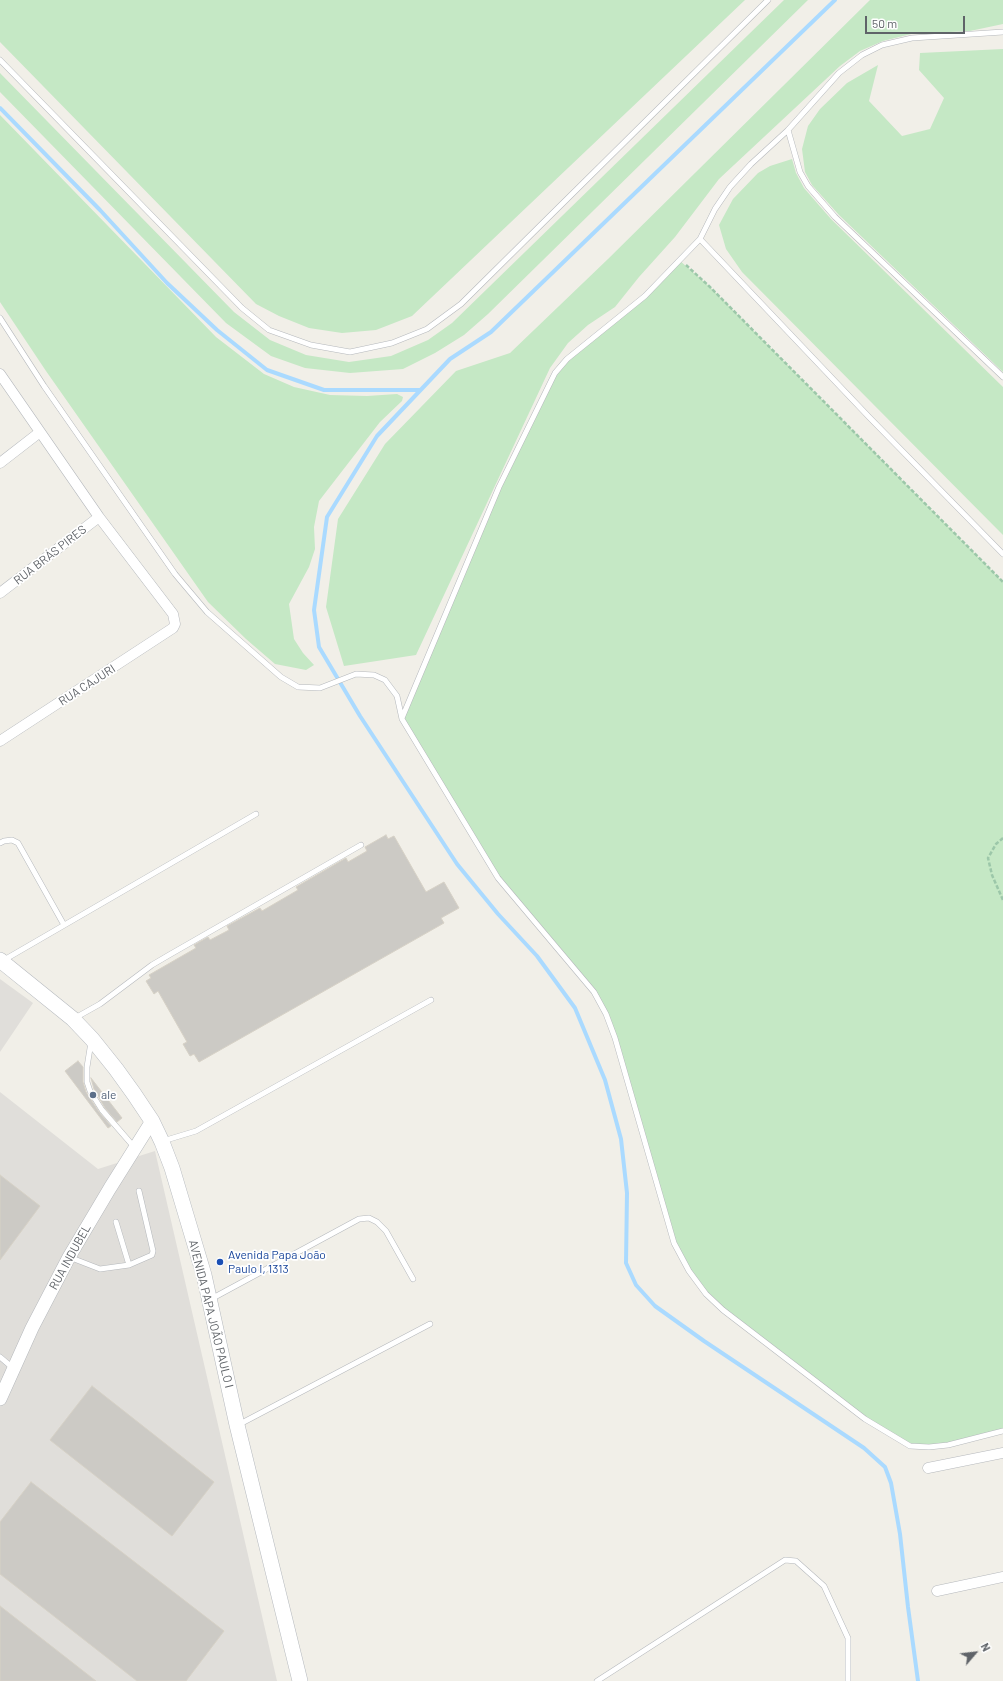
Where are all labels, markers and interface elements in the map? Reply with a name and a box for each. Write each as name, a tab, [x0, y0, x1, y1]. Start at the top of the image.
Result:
scale bar	[867, 8, 967, 34]
text: 50 m	[872, 16, 897, 30]
street label: RUA BRÁS PIRES	[11, 522, 89, 588]
street label: RUA CAJURI	[56, 661, 118, 709]
place label: ale	[101, 1088, 116, 1102]
marker: ale	[88, 1090, 98, 1100]
street label: RUA INDUBEL	[46, 1222, 94, 1292]
street label: AVENIDA PAPA JOÃO PAULO I	[186, 1238, 236, 1390]
place label: Avenida Papa João Paulo I, 1313	[228, 1248, 326, 1276]
marker: Avenida Papa João Paulo I, 1313	[215, 1257, 225, 1267]
north arrow	[955, 1633, 995, 1673]
text: N	[979, 1641, 993, 1653]

